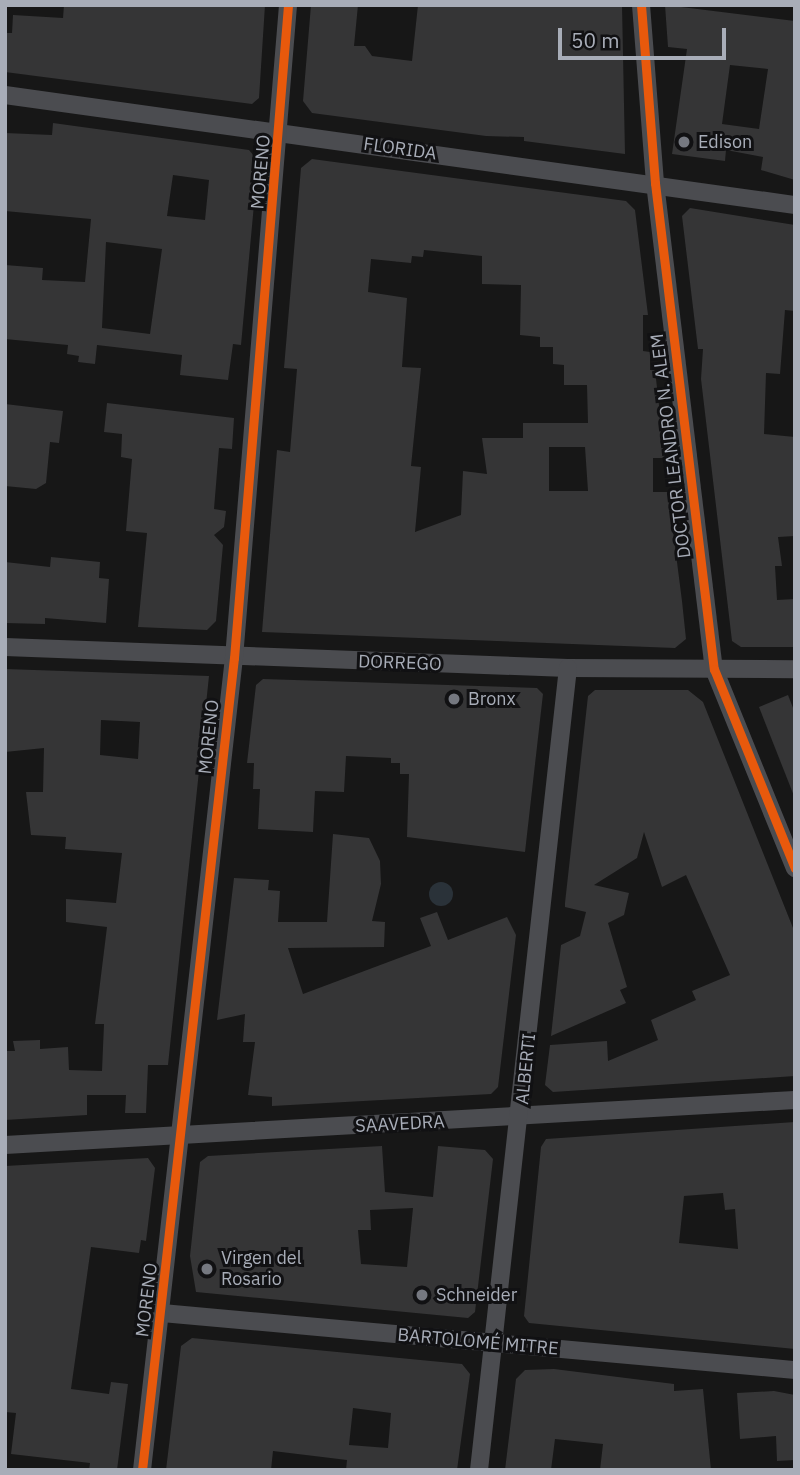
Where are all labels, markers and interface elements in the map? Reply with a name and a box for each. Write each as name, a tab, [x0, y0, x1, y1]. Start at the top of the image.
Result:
scale bar	[562, 14, 730, 58]
text: 50 m	[571, 26, 620, 54]
place label: Edison	[698, 131, 752, 153]
street label: FLORIDA	[362, 133, 438, 165]
street label: MORENO	[247, 134, 275, 210]
marker: Edison	[676, 134, 692, 150]
street label: DOCTOR LEANDRO N. ALEM	[646, 332, 696, 560]
street label: DORREGO	[358, 651, 442, 675]
place label: Bronx	[468, 688, 516, 710]
marker: Bronx	[446, 691, 462, 707]
street label: MORENO	[194, 699, 224, 775]
street label: ALBERTI	[512, 1032, 540, 1106]
street label: SAAVEDRA	[355, 1111, 445, 1137]
place label: Virgen del Rosario	[221, 1248, 302, 1290]
marker: Virgen del Rosario	[199, 1261, 215, 1277]
street label: MORENO	[132, 1262, 162, 1338]
place label: Schneider	[436, 1284, 517, 1306]
marker: Schneider	[414, 1287, 430, 1303]
street label: BARTOLOMÉ MITRE	[397, 1324, 559, 1360]

